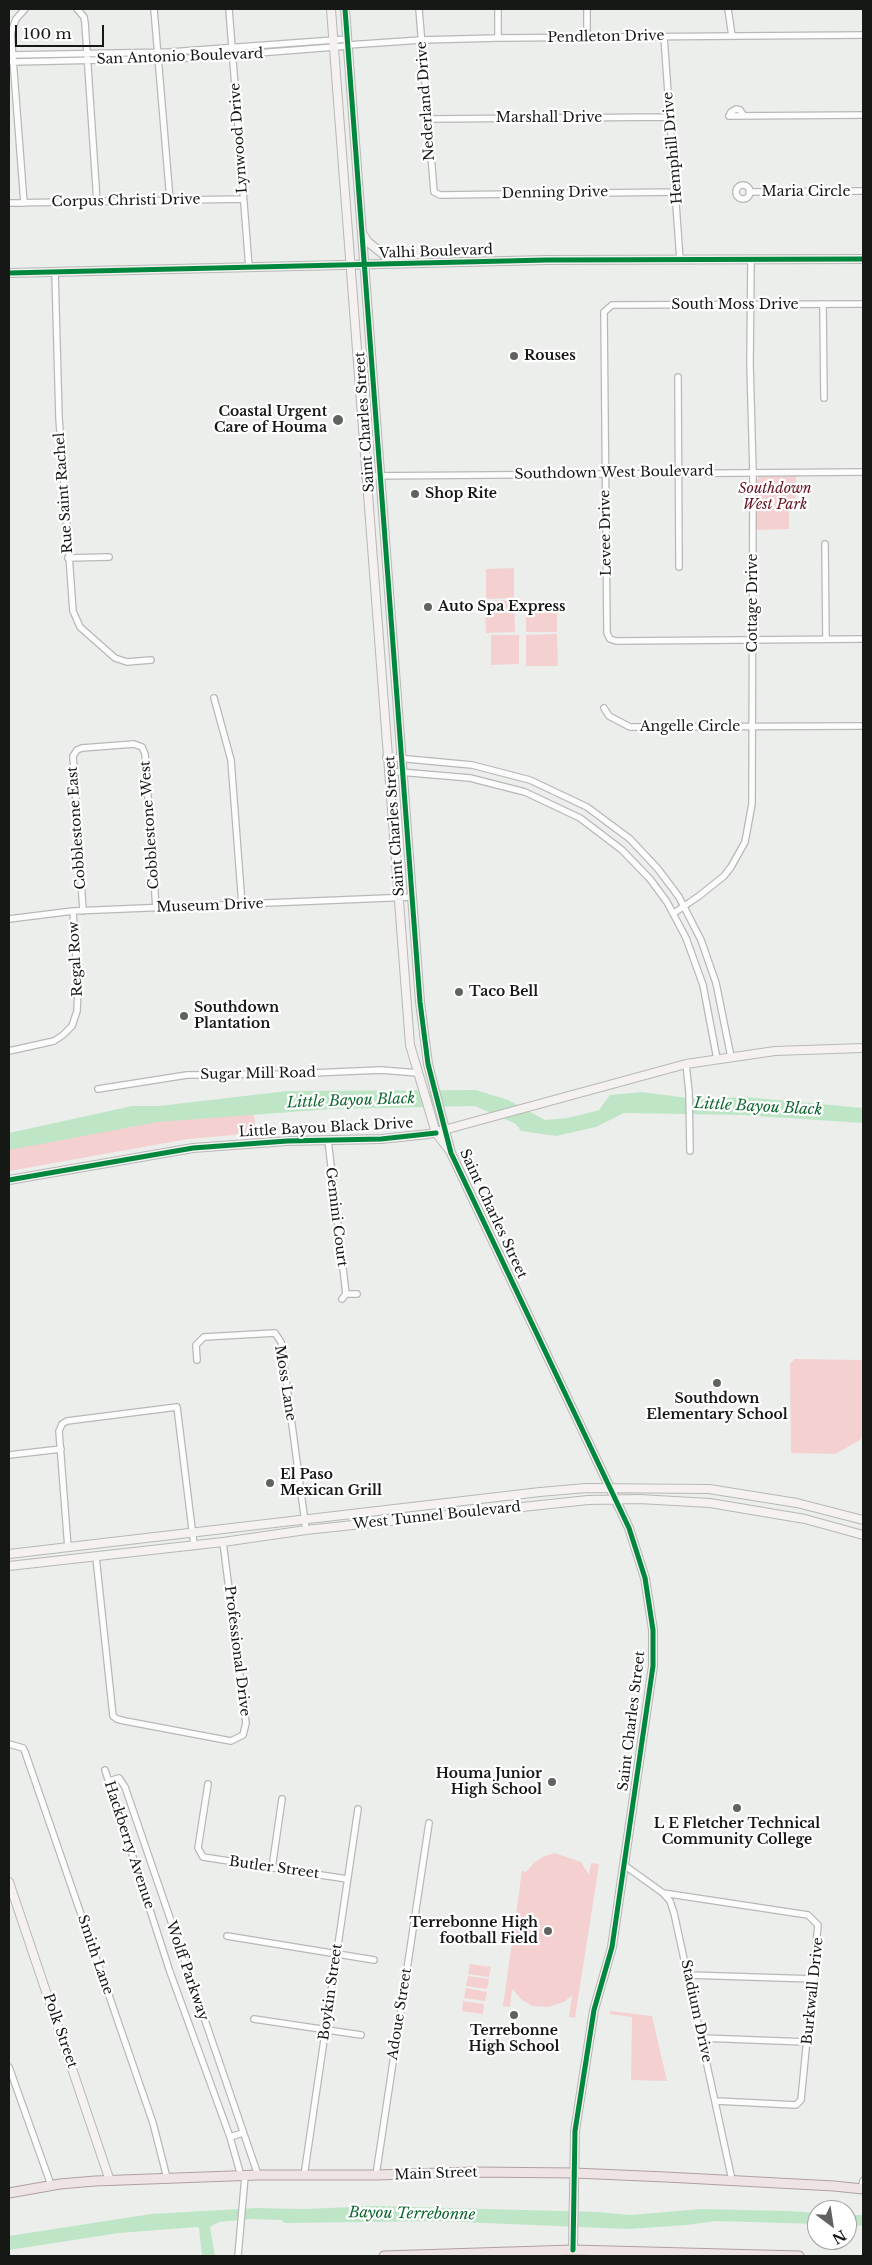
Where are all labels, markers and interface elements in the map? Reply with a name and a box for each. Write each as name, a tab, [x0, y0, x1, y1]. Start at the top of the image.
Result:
scale bar	[18, 15, 106, 47]
text: 100 m	[23, 24, 72, 43]
street label: Pendleton Drive	[547, 28, 665, 46]
street label: Nederland Drive	[413, 41, 439, 161]
street label: San Antonio Boulevard	[96, 46, 264, 68]
street label: Lynwood Drive	[227, 82, 251, 194]
street label: Hemphill Drive	[660, 91, 686, 205]
street label: Marshall Drive	[496, 110, 602, 126]
street label: Denning Drive	[502, 184, 608, 202]
street label: Maria Circle	[762, 184, 850, 200]
street label: Corpus Christi Drive	[51, 191, 201, 211]
street label: Valhi Boulevard	[379, 242, 493, 262]
street label: South Moss Drive	[671, 297, 799, 313]
place label: Rouses	[524, 348, 576, 364]
marker: Rouses	[508, 350, 520, 362]
street label: Saint Charles Street	[352, 351, 378, 493]
place label: Coastal Urgent Care of Houma	[214, 404, 327, 437]
marker: Coastal Urgent Care of Houma	[331, 413, 345, 427]
street label: Rue Saint Rachel	[51, 432, 77, 554]
street label: Southdown West Boulevard	[514, 463, 714, 483]
park label: Southdown West Park	[738, 481, 812, 514]
place label: Shop Rite	[425, 486, 497, 502]
marker: Shop Rite	[409, 488, 421, 500]
street label: Levee Drive	[597, 490, 615, 576]
street label: Cottage Drive	[745, 553, 761, 653]
place label: Auto Spa Express	[438, 599, 566, 615]
marker: Auto Spa Express	[422, 601, 434, 613]
street label: Angelle Circle	[640, 719, 740, 735]
street label: Saint Charles Street	[382, 755, 408, 897]
street label: Cobblestone West	[137, 760, 163, 890]
street label: Cobblestone East	[64, 766, 90, 890]
street label: Museum Drive	[156, 896, 264, 916]
street label: Regal Row	[66, 921, 86, 997]
place label: Taco Bell	[469, 984, 538, 1000]
marker: Taco Bell	[453, 986, 465, 998]
place label: Southdown Plantation	[194, 1000, 279, 1032]
marker: Southdown Plantation	[178, 1010, 190, 1022]
street label: Sugar Mill Road	[200, 1065, 316, 1083]
water label: Little Bayou Black	[287, 1090, 415, 1112]
water label: Little Bayou Black	[693, 1095, 823, 1119]
street label: Little Bayou Black Drive	[238, 1115, 414, 1141]
street label: Saint Charles Street	[456, 1147, 530, 1281]
street label: Gemini Court	[322, 1166, 350, 1268]
street label: Moss Lane	[271, 1344, 299, 1422]
marker: Southdown Elementary School	[711, 1377, 723, 1389]
place label: Southdown Elementary School	[646, 1391, 788, 1424]
place label: El Paso Mexican Grill	[280, 1467, 382, 1500]
marker: El Paso Mexican Grill	[264, 1477, 276, 1489]
street label: West Tunnel Boulevard	[352, 1499, 522, 1533]
street label: Professional Drive	[221, 1585, 253, 1717]
street label: Saint Charles Street	[615, 1650, 649, 1792]
place label: Houma Junior High School	[436, 1766, 542, 1798]
marker: Houma Junior High School	[546, 1776, 558, 1788]
street label: Hackberry Avenue	[100, 1779, 158, 1911]
marker: L E Fletcher Technical Community College	[731, 1802, 743, 1814]
place label: L E Fletcher Technical Community College	[654, 1816, 820, 1848]
street label: Butler Street	[228, 1853, 320, 1883]
street label: Smith Lane	[73, 1913, 117, 1997]
place label: Terrebonne High football Field	[410, 1915, 538, 1948]
street label: Wolff Parkway	[162, 1919, 212, 2023]
marker: Terrebonne High football Field	[542, 1925, 554, 1937]
street label: Burkwall Drive	[799, 1936, 827, 2046]
street label: Boykin Street	[316, 1942, 346, 2042]
street label: Stadium Drive	[677, 1958, 715, 2064]
street label: Adoue Street	[384, 1967, 416, 2061]
street label: Polk Street	[39, 1992, 81, 2070]
marker: Terrebonne High School	[508, 2009, 520, 2021]
place label: Terrebonne High School	[468, 2023, 560, 2056]
street label: Main Street	[394, 2164, 478, 2184]
north arrow	[807, 2200, 857, 2250]
water label: Bayou Terrebonne	[348, 2204, 476, 2224]
text: N	[829, 2226, 849, 2248]

